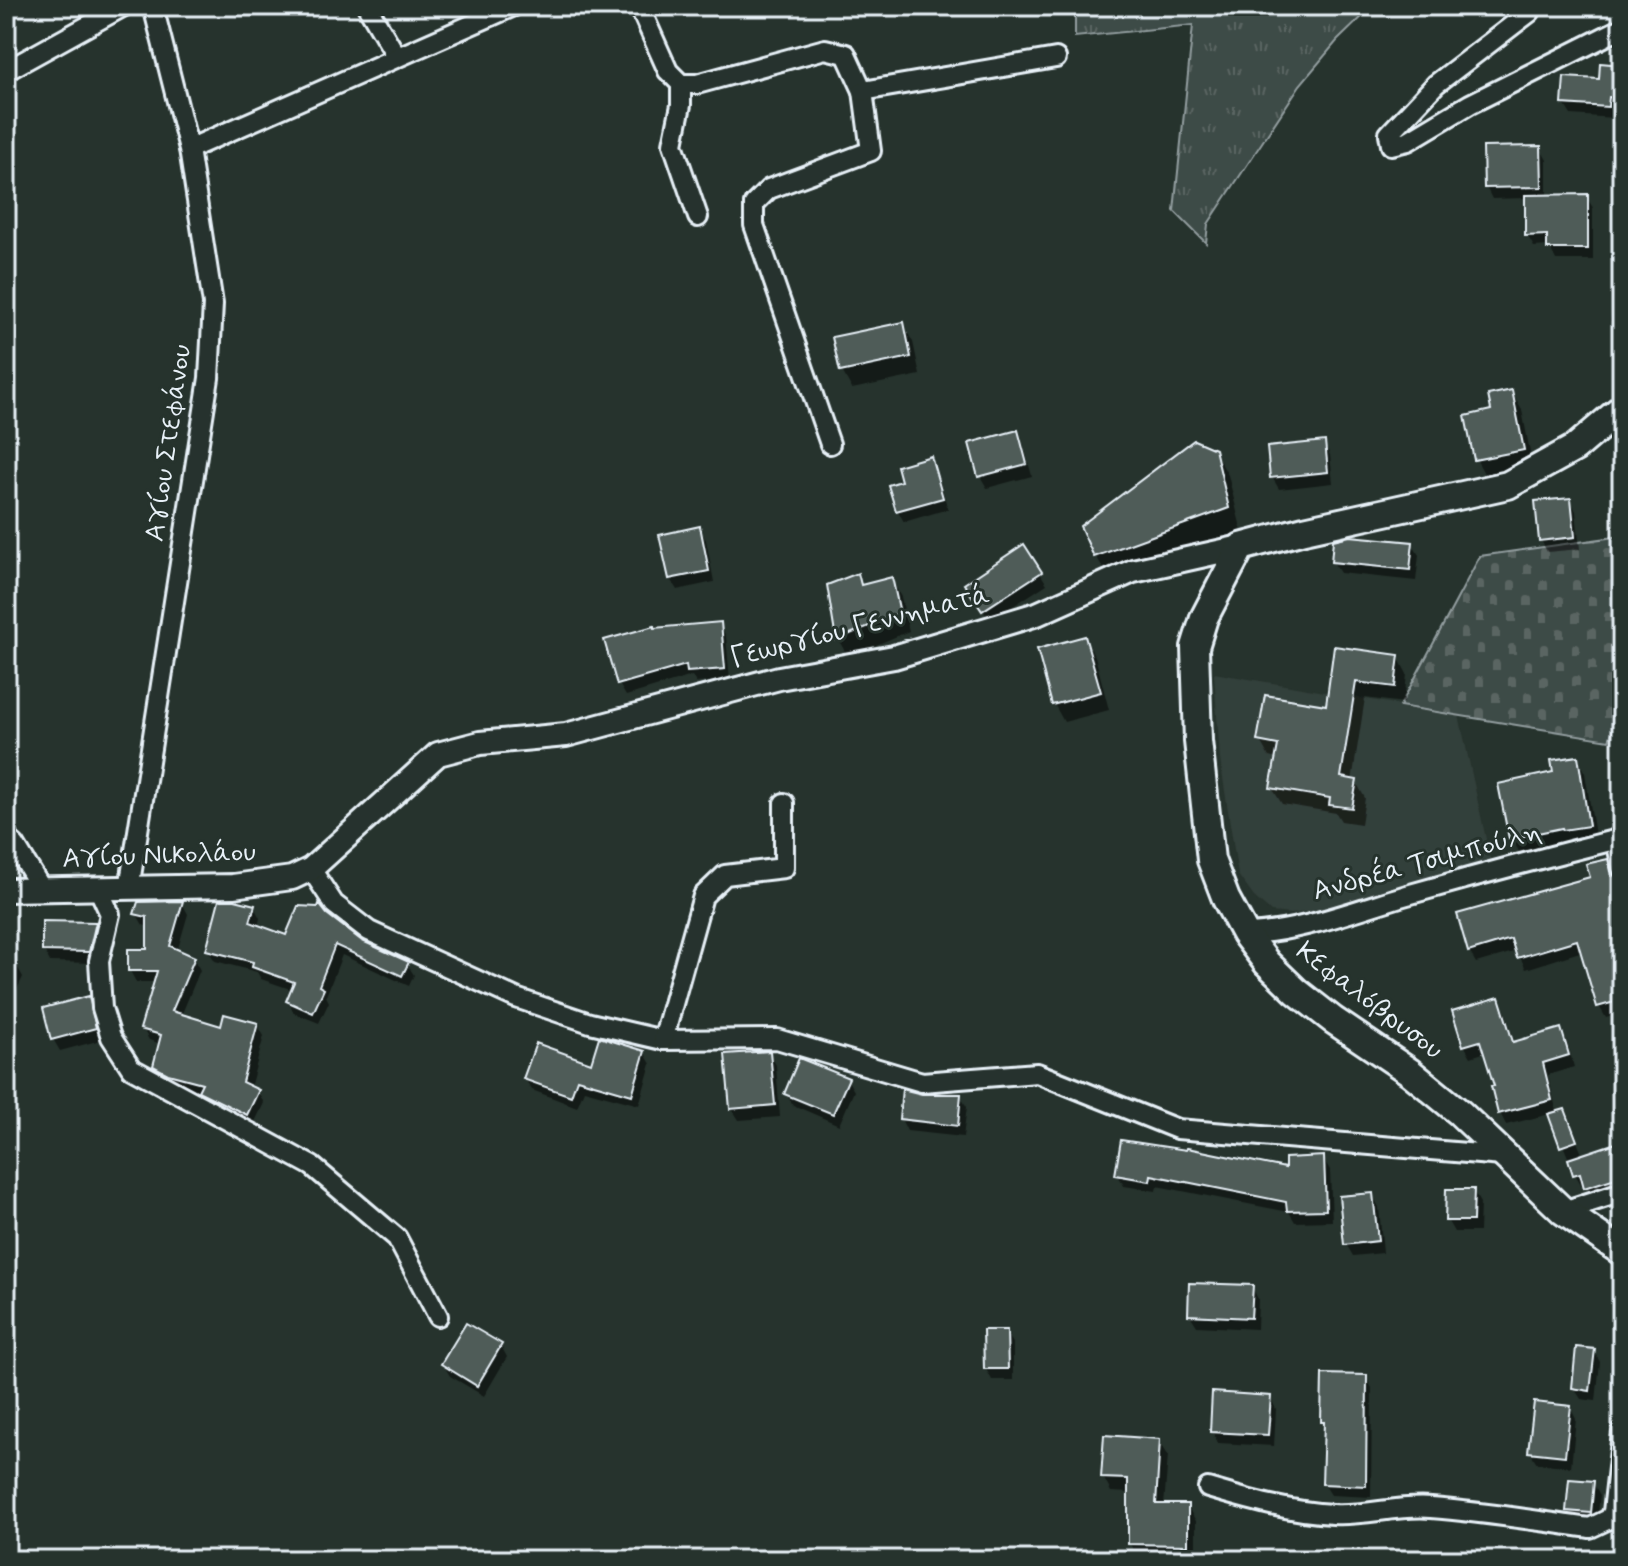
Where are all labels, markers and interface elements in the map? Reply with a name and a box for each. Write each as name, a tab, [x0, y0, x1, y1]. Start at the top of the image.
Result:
street label: Αγίου Στεφάνου	[137, 342, 201, 544]
street label: Γεωργίου Γεννηματά	[726, 577, 994, 677]
street label: Ανδρέα Τσιμπούλη	[1308, 814, 1546, 910]
street label: Αγίου Νικολάου	[62, 834, 256, 878]
street label: Κεφαλόβρυσου	[1288, 933, 1450, 1069]

